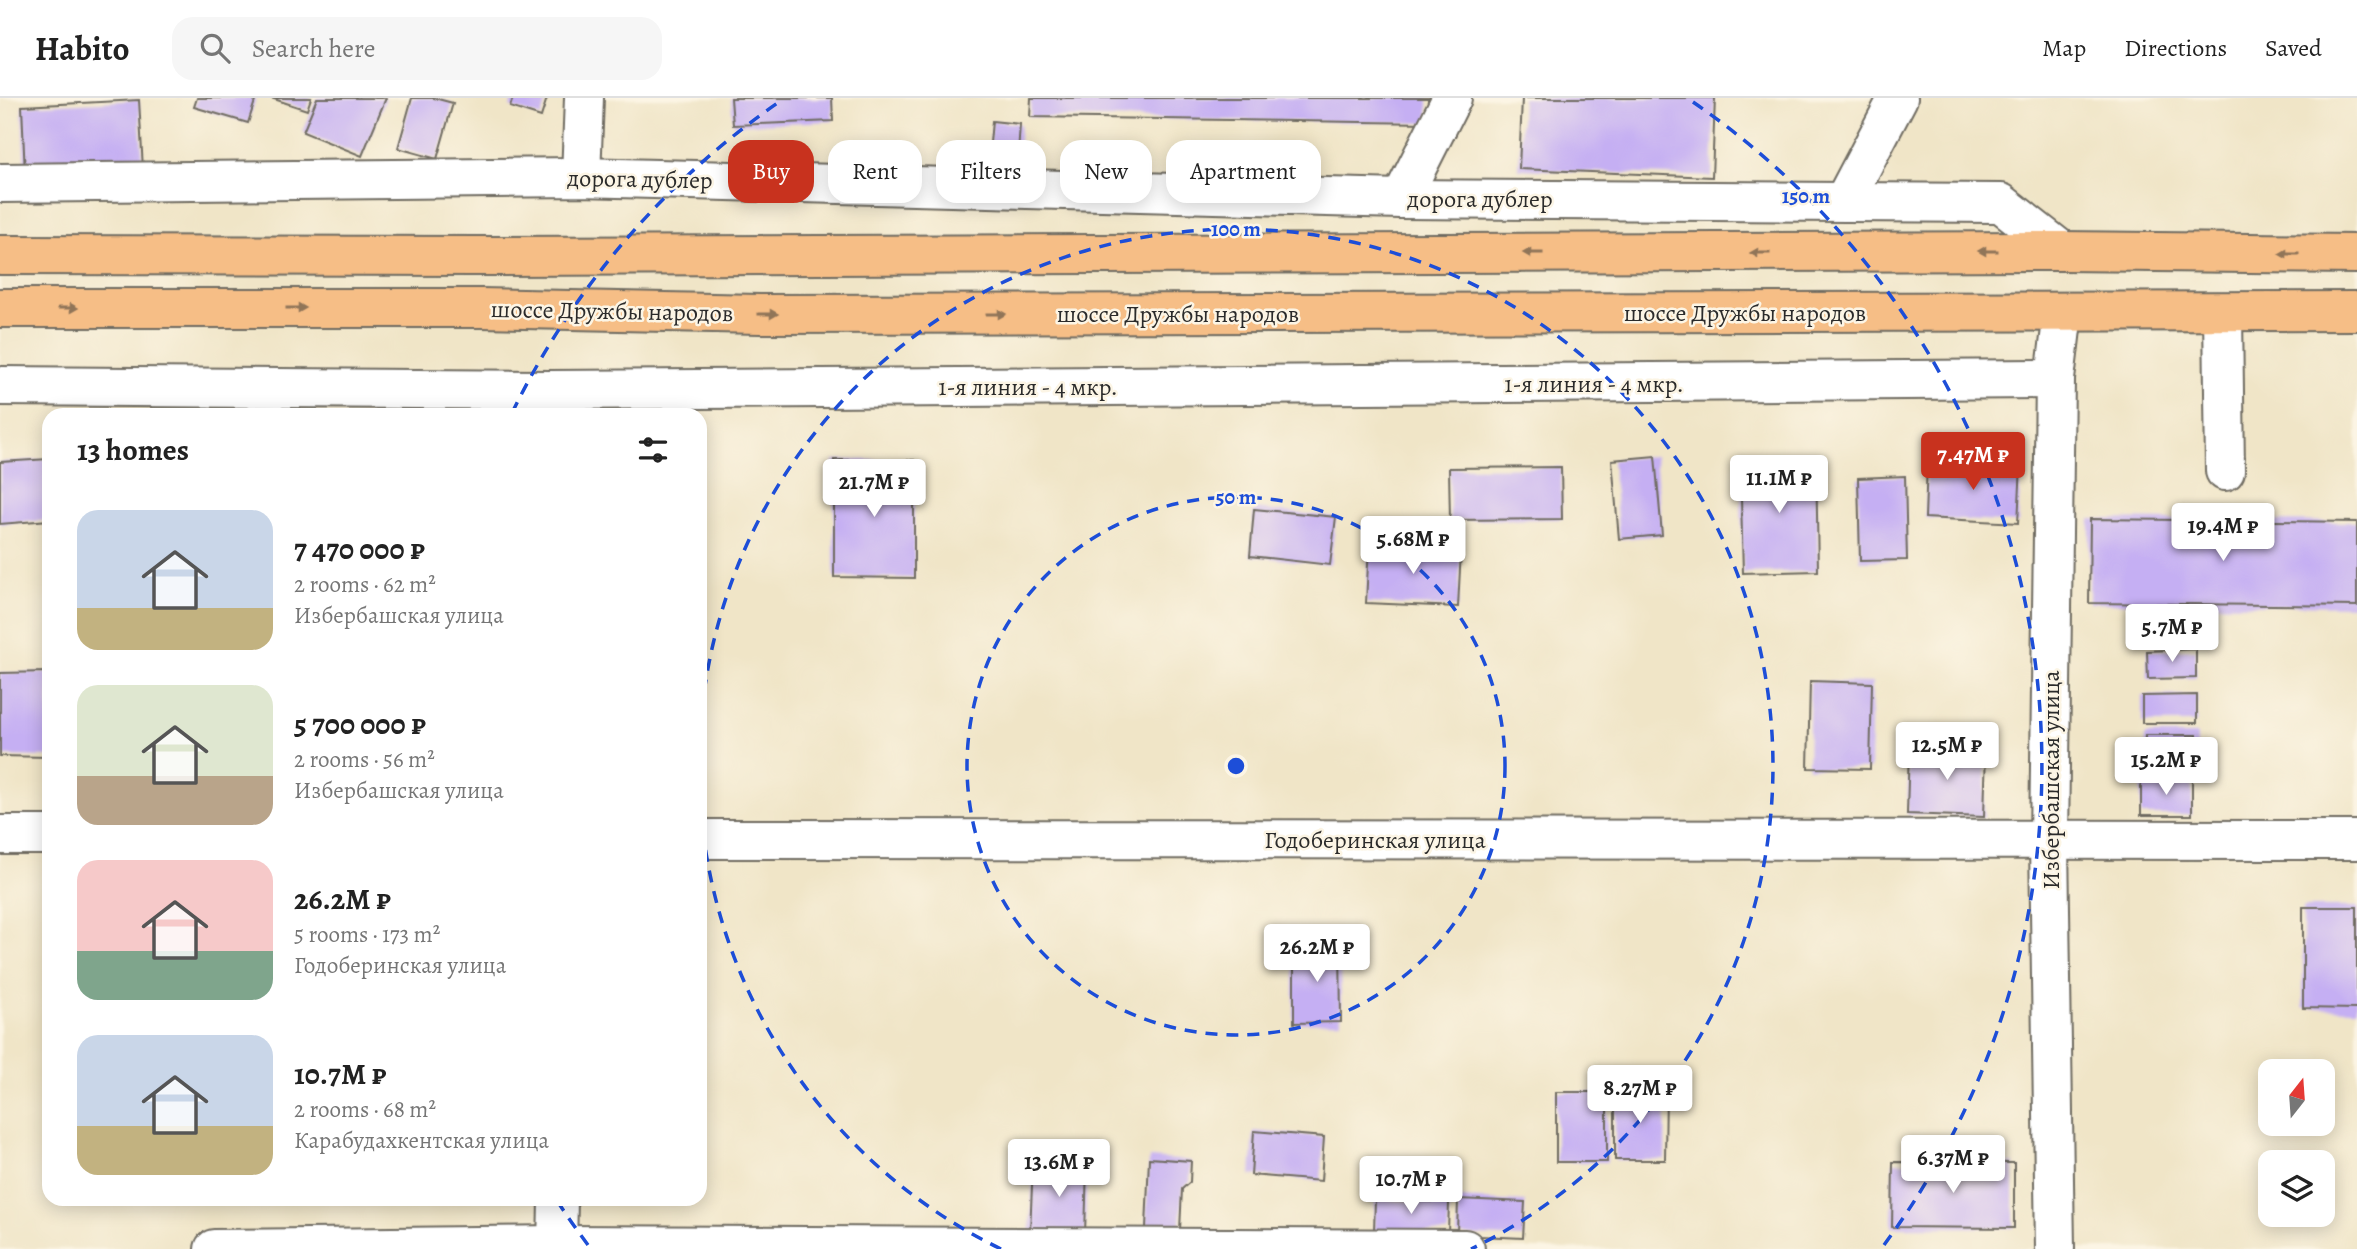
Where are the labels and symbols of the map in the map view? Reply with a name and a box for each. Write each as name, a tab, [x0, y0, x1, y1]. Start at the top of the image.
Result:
street label: дорога дублер	[566, 162, 713, 196]
text: 150 m	[1782, 182, 1831, 210]
street label: дорога дублер	[1406, 183, 1553, 215]
text: 100 m	[1211, 215, 1261, 243]
one-way arrow	[1977, 245, 1999, 257]
one-way arrow	[1522, 247, 1544, 259]
one-way arrow	[1749, 247, 1771, 259]
one-way arrow	[2278, 248, 2300, 260]
street label: шоссе Дружбы народов	[490, 293, 734, 329]
street label: шоссе Дружбы народов	[1624, 297, 1866, 329]
street label: шоссе Дружбы народов	[1057, 298, 1299, 330]
one-way arrow	[57, 302, 79, 314]
one-way arrow	[285, 302, 307, 314]
one-way arrow	[757, 308, 779, 320]
one-way arrow	[985, 308, 1007, 320]
street label: 1-я линия - 4 мкр.	[1504, 368, 1684, 400]
street label: 1-я линия - 4 мкр.	[938, 371, 1118, 403]
pin: 7.47M ₽	[1908, 432, 2038, 492]
pin: 11.1M ₽	[1714, 456, 1844, 515]
pin: 21.7M ₽	[809, 460, 939, 519]
text: 50 m	[1216, 483, 1257, 511]
pin: 19.4M ₽	[2158, 504, 2288, 563]
pin: 5.68M ₽	[1348, 517, 1478, 576]
pin: 5.7M ₽	[2115, 604, 2229, 664]
street label: Избербашская улица	[2035, 671, 2067, 889]
pin: 12.5M ₽	[1882, 722, 2012, 782]
pin: 15.2M ₽	[2101, 738, 2231, 797]
centre of rings	[1224, 754, 1248, 778]
street label: Годоберинская улица	[1264, 824, 1486, 856]
pin: 26.2M ₽	[1252, 924, 1382, 984]
north arrow	[2258, 1059, 2334, 1136]
pin: 8.27M ₽	[1575, 1066, 1705, 1125]
pin: 6.37M ₽	[1888, 1136, 2018, 1195]
pin: 13.6M ₽	[994, 1140, 1124, 1199]
pin: 10.7M ₽	[1346, 1156, 1476, 1216]

